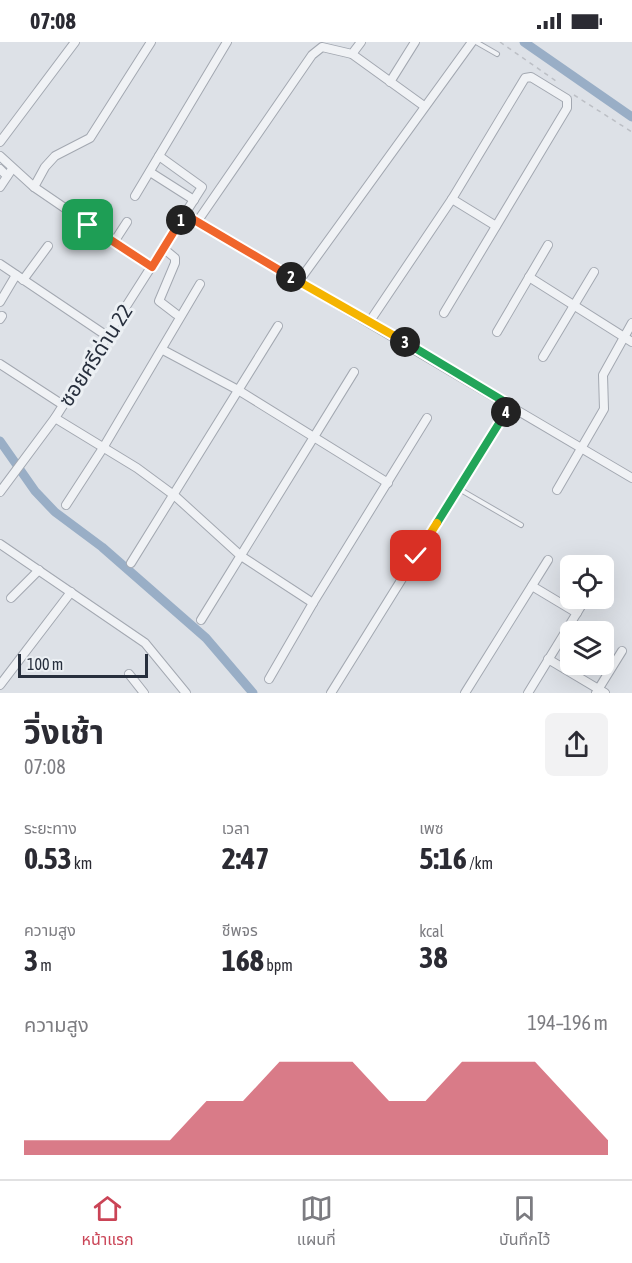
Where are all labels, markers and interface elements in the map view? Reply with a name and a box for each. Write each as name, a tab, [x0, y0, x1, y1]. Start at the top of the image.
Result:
text: 07:08	[30, 8, 76, 34]
pin	[62, 199, 113, 250]
pin: 1	[166, 205, 196, 235]
icon: arrive	[71, 208, 104, 241]
text: 1	[177, 211, 185, 229]
pin: 2	[276, 262, 306, 292]
text: 2	[287, 268, 295, 286]
street label: ซอยศรีด่าน 22	[53, 300, 137, 410]
pin: 3	[390, 327, 420, 357]
text: 3	[401, 333, 409, 351]
pin: 4	[491, 397, 521, 427]
text: 4	[502, 403, 510, 421]
pin	[390, 530, 441, 581]
icon: check	[399, 539, 432, 572]
map controls	[560, 555, 614, 675]
button: locate	[560, 555, 614, 609]
button: layers	[560, 621, 614, 675]
scale bar	[18, 651, 148, 678]
text: 100 m	[27, 655, 63, 673]
text: วิ่งเช้า	[24, 713, 104, 751]
button: share	[545, 713, 608, 776]
text: 07:08	[24, 755, 66, 778]
text: ระยะทาง	[24, 819, 77, 837]
text: เวลา	[222, 819, 250, 837]
text: เพซ	[419, 819, 444, 837]
text: 0.53	[24, 841, 72, 875]
text: 2:47	[222, 841, 269, 875]
text: 5:16	[419, 841, 467, 875]
text: km	[72, 854, 92, 872]
text: /km	[467, 854, 493, 872]
text: ความสูง	[24, 921, 76, 939]
text: ชีพจร	[222, 921, 258, 939]
text: kcal	[419, 922, 444, 940]
text: 38	[419, 940, 448, 974]
text: 3	[24, 943, 38, 977]
text: 168	[222, 943, 264, 977]
text: m	[38, 956, 52, 974]
text: bpm	[264, 956, 293, 974]
text: 194–196 m	[527, 1011, 608, 1034]
text: ความสูง	[24, 1013, 89, 1036]
tab: หน้าแรก	[82, 1192, 134, 1252]
tab: แผนที่	[297, 1192, 336, 1252]
tab: บันทึกไว้	[499, 1192, 550, 1252]

